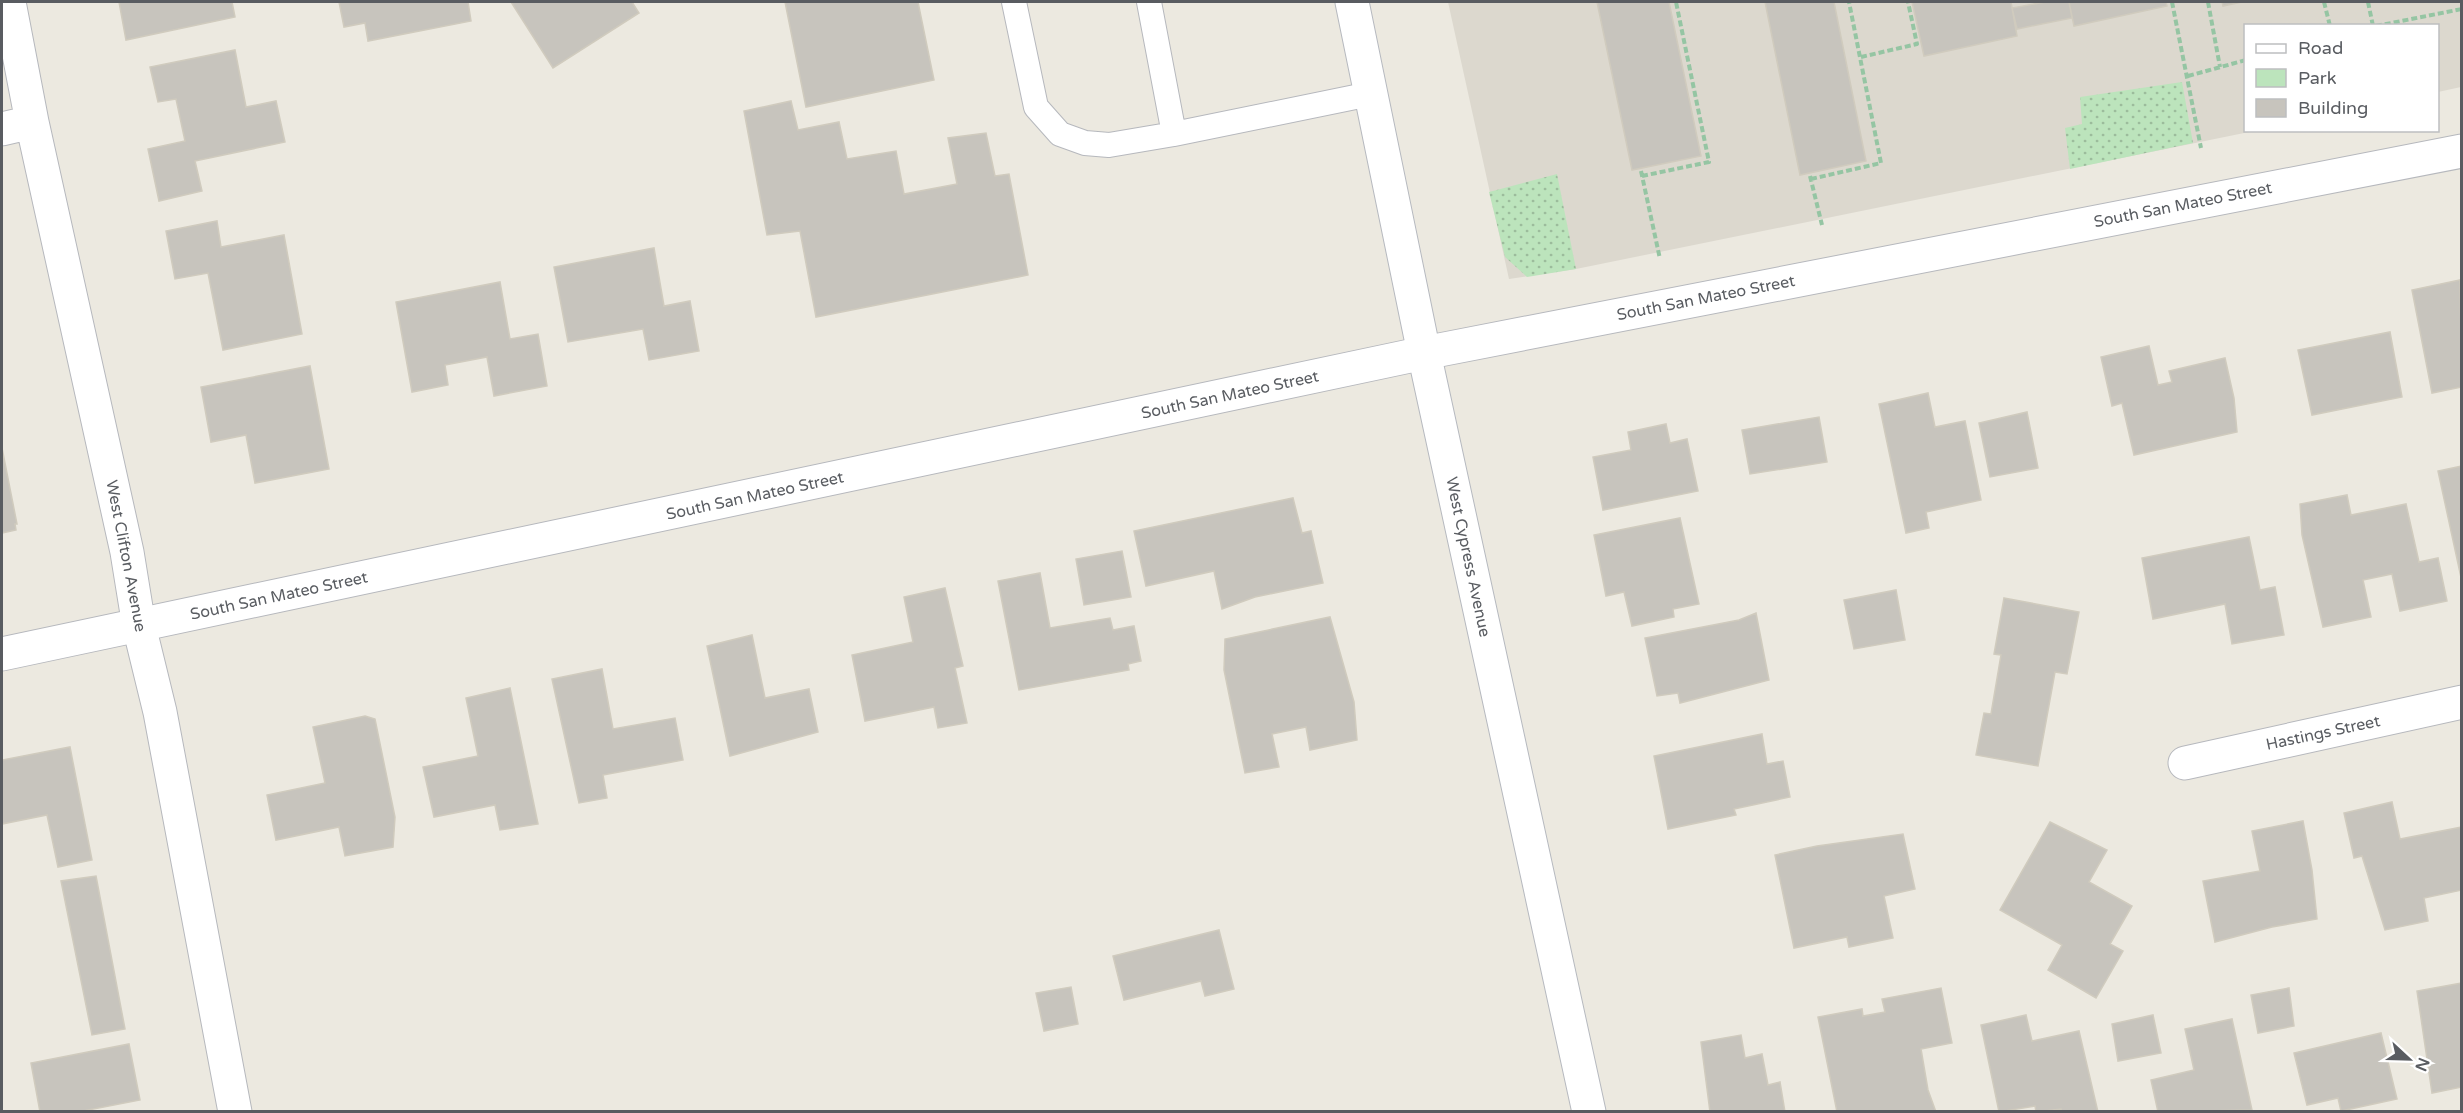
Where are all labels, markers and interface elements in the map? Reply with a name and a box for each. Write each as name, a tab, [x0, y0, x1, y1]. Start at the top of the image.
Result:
legend	[2244, 24, 2439, 132]
text: Road	[2298, 37, 2343, 59]
text: Park	[2298, 67, 2337, 89]
text: Building	[2298, 97, 2368, 119]
street label: South San Mateo Street	[2092, 178, 2274, 232]
street label: South San Mateo Street	[1615, 271, 1797, 325]
street label: South San Mateo Street	[1139, 366, 1321, 424]
street label: South San Mateo Street	[664, 467, 846, 525]
street label: West Cypress Avenue	[1441, 475, 1495, 639]
street label: West Clifton Avenue	[101, 478, 151, 634]
street label: South San Mateo Street	[188, 567, 370, 625]
street label: Hastings Street	[2264, 711, 2382, 755]
north arrow	[2379, 1029, 2439, 1089]
text: N	[2410, 1055, 2434, 1074]

